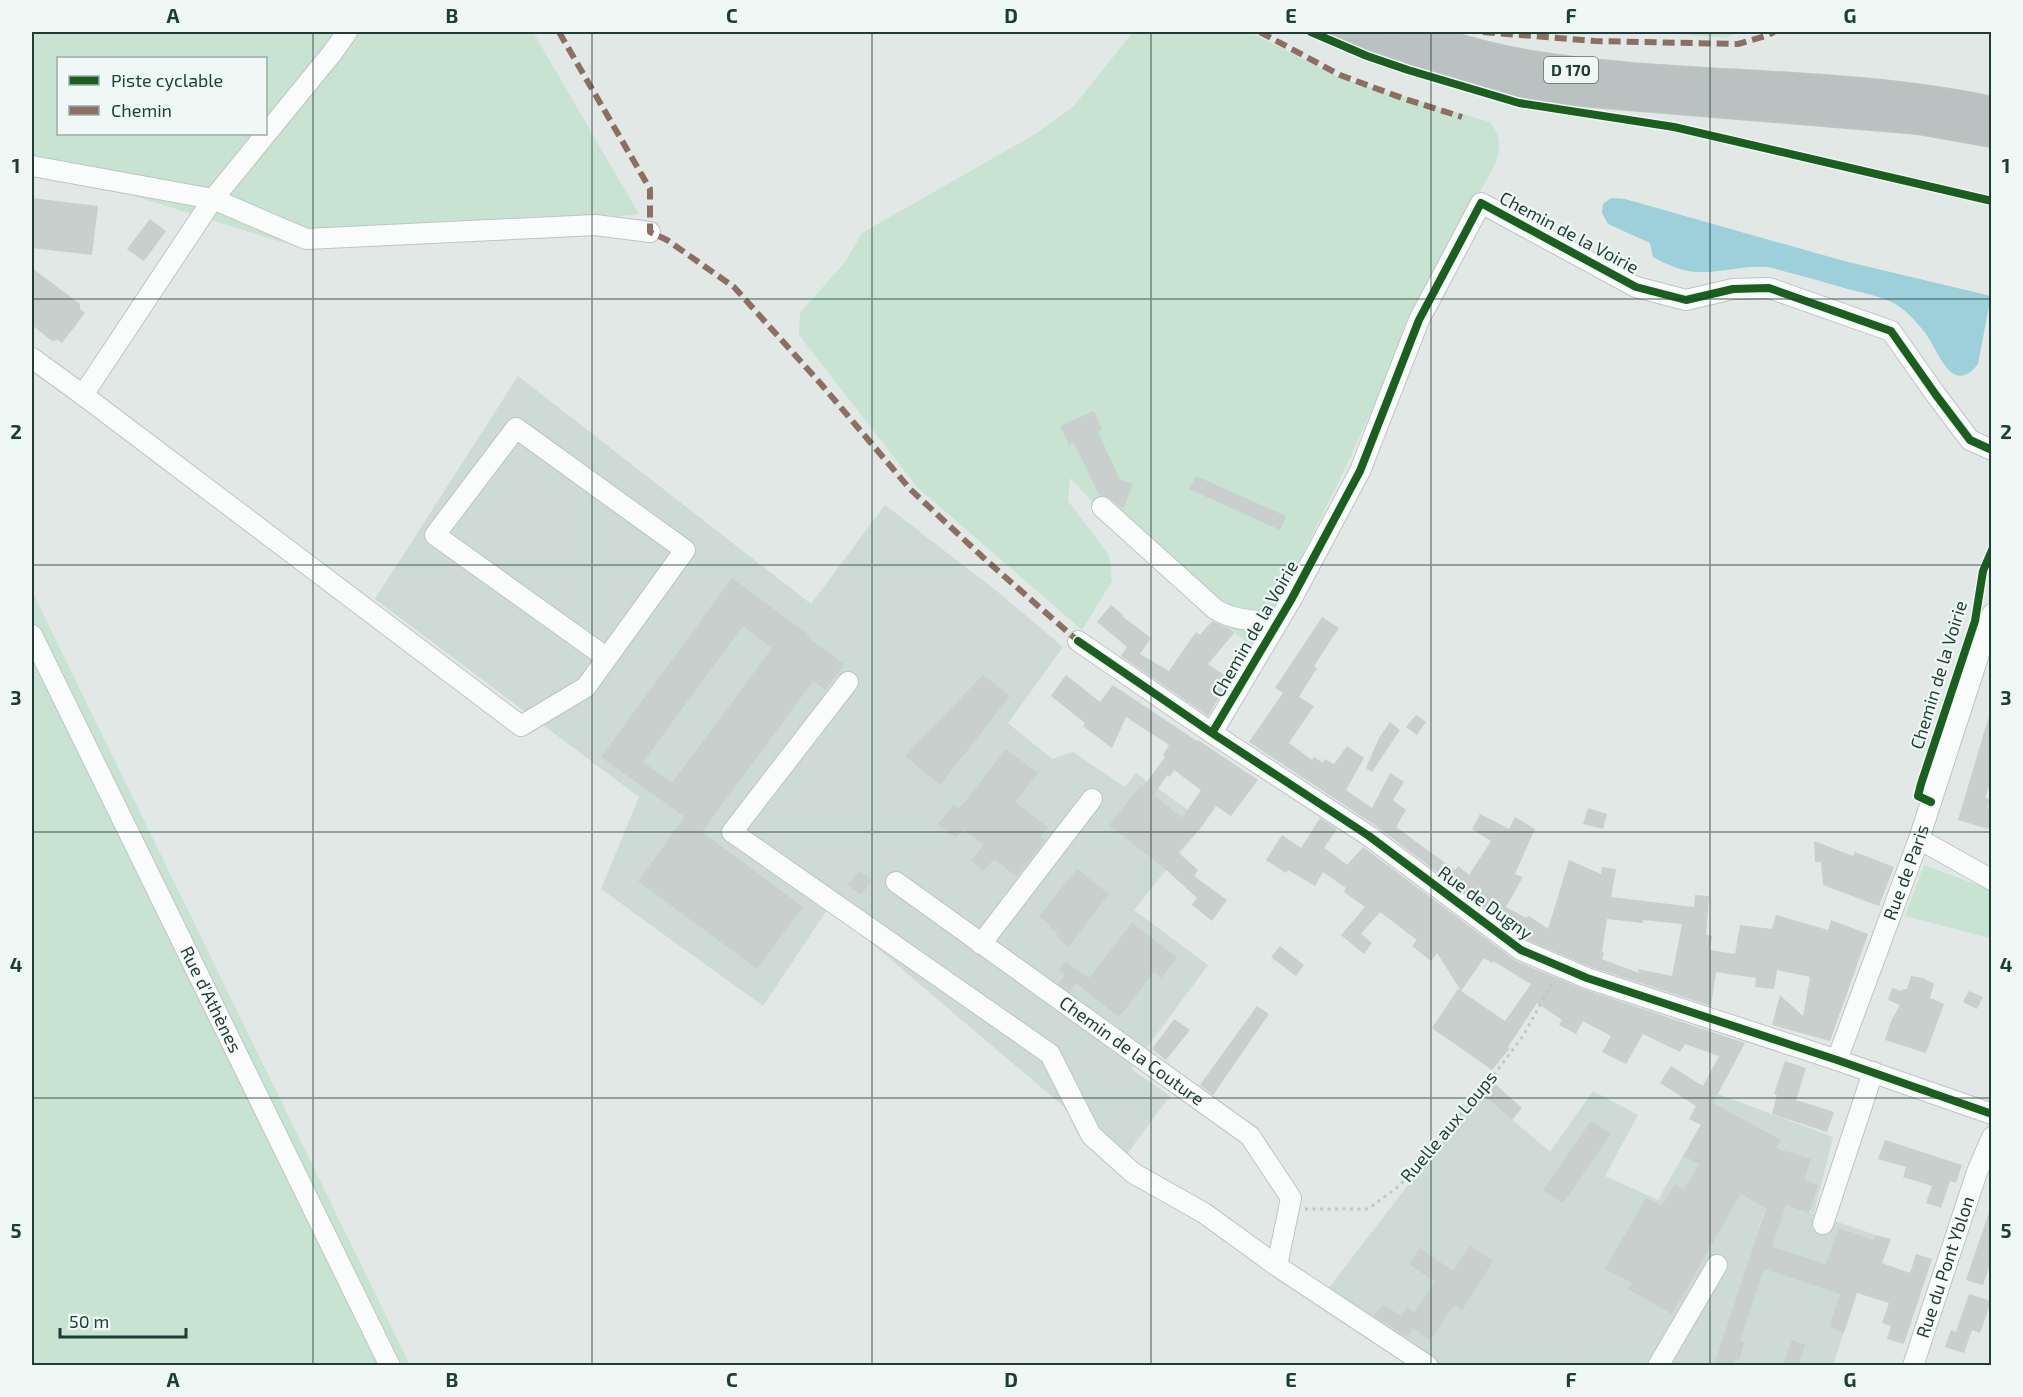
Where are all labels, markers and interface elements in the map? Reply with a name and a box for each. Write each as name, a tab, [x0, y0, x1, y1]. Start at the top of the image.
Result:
text: A	[166, 3, 180, 27]
text: B	[446, 3, 458, 27]
text: C	[726, 3, 738, 27]
text: D	[1004, 3, 1018, 27]
text: E	[1285, 3, 1297, 27]
text: F	[1565, 3, 1577, 27]
text: G	[1844, 3, 1856, 27]
legend	[57, 57, 267, 135]
road number: D 170	[1544, 57, 1598, 83]
text: Piste cyclable	[111, 69, 223, 91]
text: Chemin	[111, 99, 172, 121]
text: 1	[12, 153, 20, 177]
text: 1	[2002, 153, 2010, 177]
street label: Chemin de la Voirie	[1496, 186, 1643, 278]
text: 2	[10, 419, 22, 443]
text: 2	[2000, 419, 2012, 443]
street label: Chemin de la Voirie	[1206, 556, 1302, 701]
street label: Chemin de la Voirie	[1905, 598, 1971, 752]
text: 3	[10, 685, 22, 709]
text: 3	[2000, 685, 2012, 709]
street label: Rue de Paris	[1878, 822, 1933, 923]
street label: Rue de Dugny	[1434, 861, 1537, 944]
street label: Rue d'Athènes	[176, 942, 247, 1056]
text: 4	[10, 952, 23, 976]
text: 4	[2000, 952, 2013, 976]
street label: Chemin de la Couture	[1056, 991, 1209, 1110]
street label: Ruelle aux Loups	[1395, 1066, 1501, 1186]
street label: Rue du Pont Yblon	[1911, 1193, 1978, 1341]
text: 5	[10, 1218, 22, 1242]
text: 5	[2000, 1218, 2012, 1242]
scale bar	[60, 1301, 186, 1339]
text: 50 m	[69, 1310, 109, 1332]
text: A	[166, 1367, 180, 1391]
text: B	[446, 1367, 458, 1391]
text: C	[726, 1367, 738, 1391]
text: D	[1004, 1367, 1018, 1391]
text: E	[1285, 1367, 1297, 1391]
text: F	[1565, 1367, 1577, 1391]
text: G	[1844, 1367, 1856, 1391]

